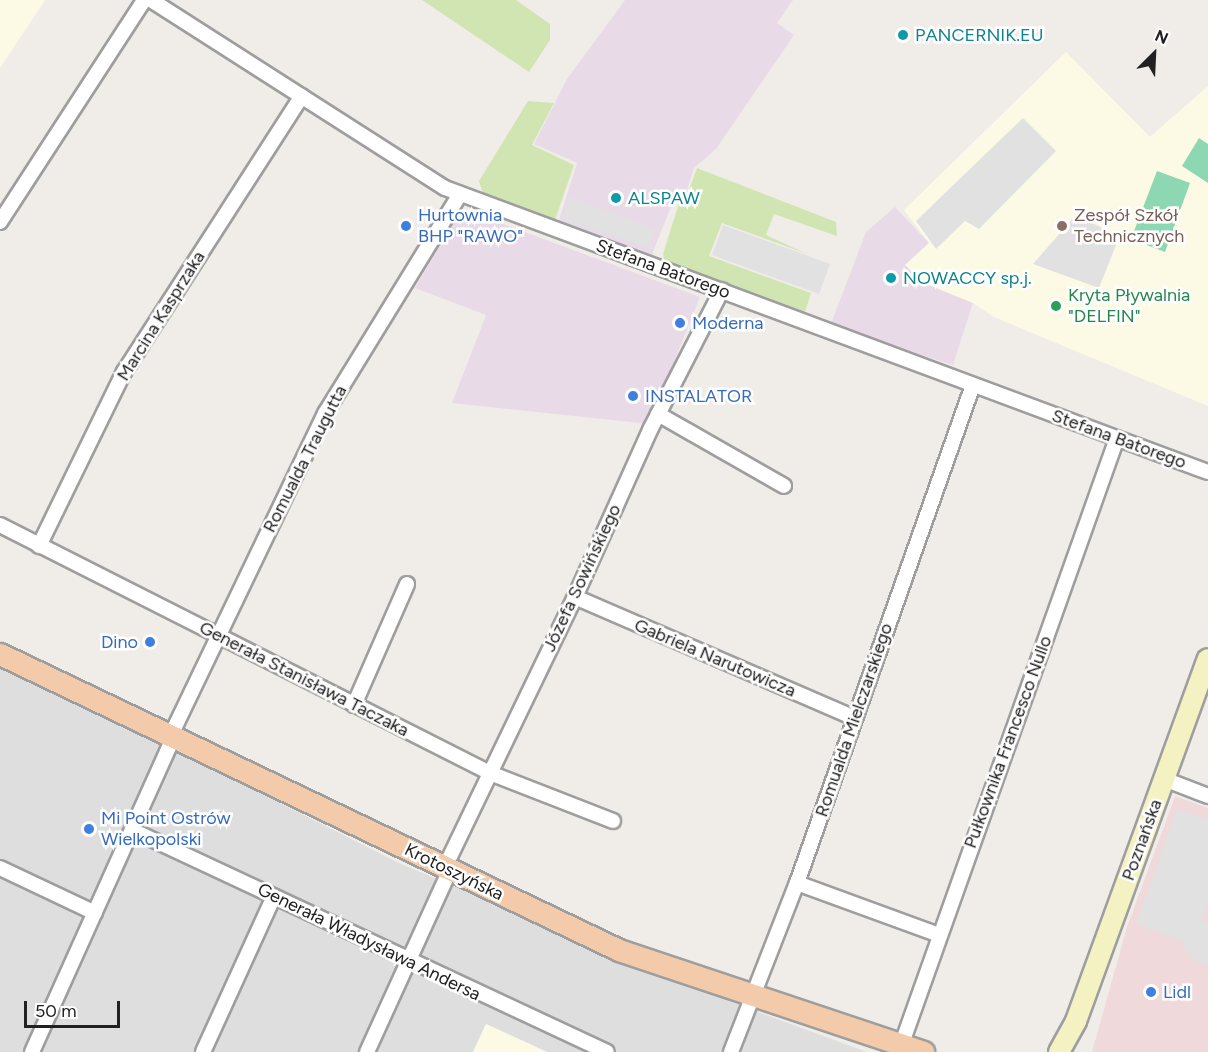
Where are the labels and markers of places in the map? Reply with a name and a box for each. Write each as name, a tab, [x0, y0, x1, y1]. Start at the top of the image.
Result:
place label: PANCERNIK.EU	[915, 24, 1043, 46]
marker: PANCERNIK.EU	[896, 28, 910, 42]
place label: ALSPAW	[628, 187, 700, 209]
marker: ALSPAW	[609, 191, 623, 205]
place label: Hurtownia BHP "RAWO"	[418, 205, 523, 248]
place label: Zespół Szkół Technicznych	[1074, 205, 1184, 248]
marker: Hurtownia BHP "RAWO"	[399, 219, 413, 233]
marker: Zespół Szkół Technicznych	[1055, 219, 1069, 233]
place label: NOWACCY sp.j.	[903, 267, 1032, 289]
marker: NOWACCY sp.j.	[884, 271, 898, 285]
place label: Kryta Pływalnia "DELFIN"	[1068, 285, 1190, 328]
marker: Kryta Pływalnia "DELFIN"	[1049, 299, 1063, 313]
place label: Moderna	[692, 312, 763, 334]
marker: Moderna	[673, 316, 687, 330]
place label: INSTALATOR	[645, 385, 752, 407]
marker: INSTALATOR	[626, 389, 640, 403]
place label: Dino	[101, 631, 138, 653]
marker: Dino	[143, 635, 157, 649]
place label: Mi Point Ostrów Wielkopolski	[101, 808, 231, 850]
marker: Mi Point Ostrów Wielkopolski	[82, 822, 96, 836]
place label: Lidl	[1163, 981, 1191, 1003]
marker: Lidl	[1144, 985, 1158, 999]

